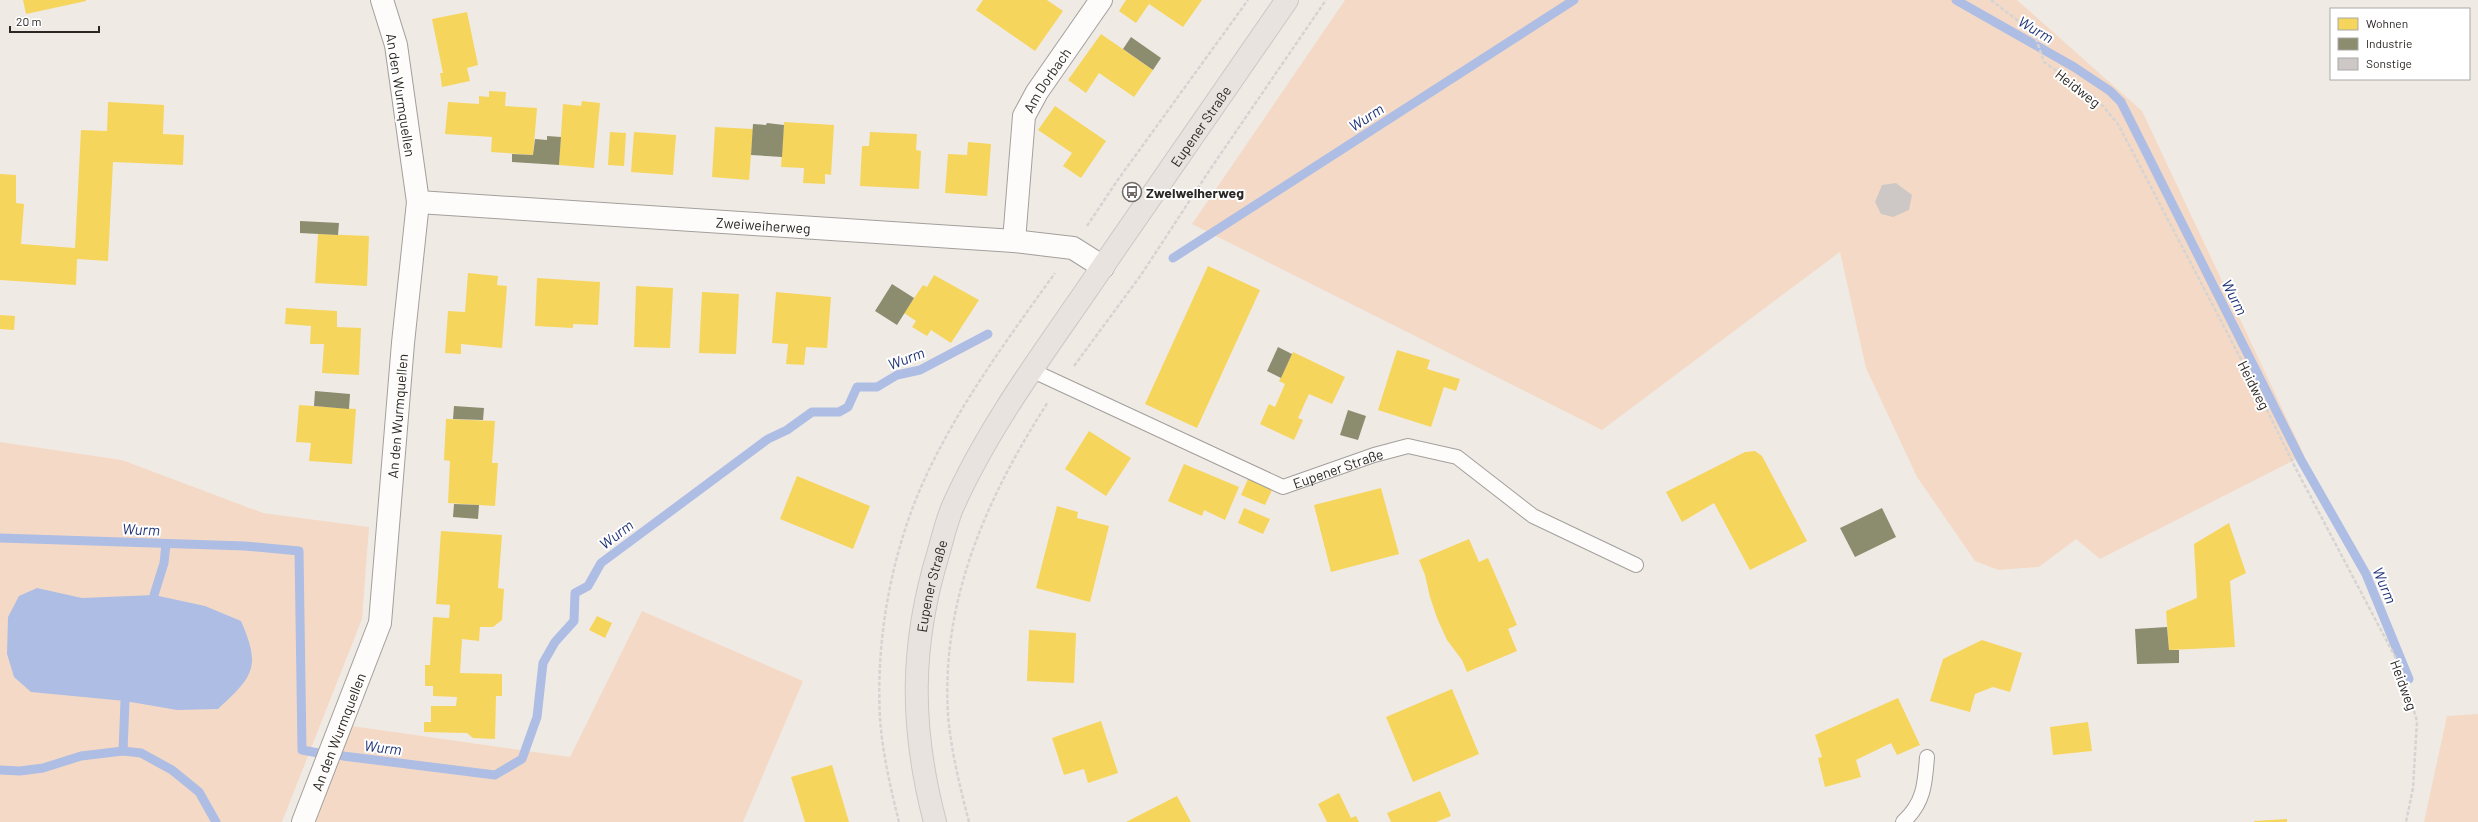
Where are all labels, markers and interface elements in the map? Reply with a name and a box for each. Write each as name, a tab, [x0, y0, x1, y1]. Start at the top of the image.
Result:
scale bar	[10, 8, 99, 34]
legend	[2330, 8, 2470, 80]
water label: Wurm	[2015, 12, 2057, 46]
text: 20 m	[16, 14, 42, 28]
text: Wohnen	[2366, 16, 2408, 30]
street label: An den Wurmquellen	[383, 32, 419, 158]
text: Industrie	[2366, 36, 2412, 50]
street label: Am Dorbach	[1019, 44, 1074, 115]
text: Sonstige	[2366, 56, 2412, 70]
street label: Heidweg	[2052, 65, 2104, 111]
street label: Eupener Straße	[1166, 82, 1234, 170]
water label: Wurm	[1345, 99, 1387, 135]
bus stop icon: Zweiweiherweg	[1121, 181, 1143, 203]
place label: Zweiweiherweg	[1146, 184, 1244, 201]
street label: Zweiweiherweg	[715, 213, 811, 236]
water label: Wurm	[2218, 276, 2252, 318]
water label: Wurm	[885, 343, 927, 373]
street label: An den Wurmquellen	[383, 353, 411, 479]
street label: Heidweg	[2234, 358, 2274, 412]
street label: Eupener Straße	[1290, 444, 1385, 491]
water label: Wurm	[595, 515, 637, 553]
water label: Wurm	[122, 519, 160, 539]
street label: Eupener Straße	[912, 538, 950, 633]
water label: Wurm	[2369, 564, 2401, 606]
street label: Heidweg	[2387, 657, 2421, 713]
street label: An den Wurmquellen	[308, 670, 368, 793]
water label: Wurm	[363, 736, 403, 758]

